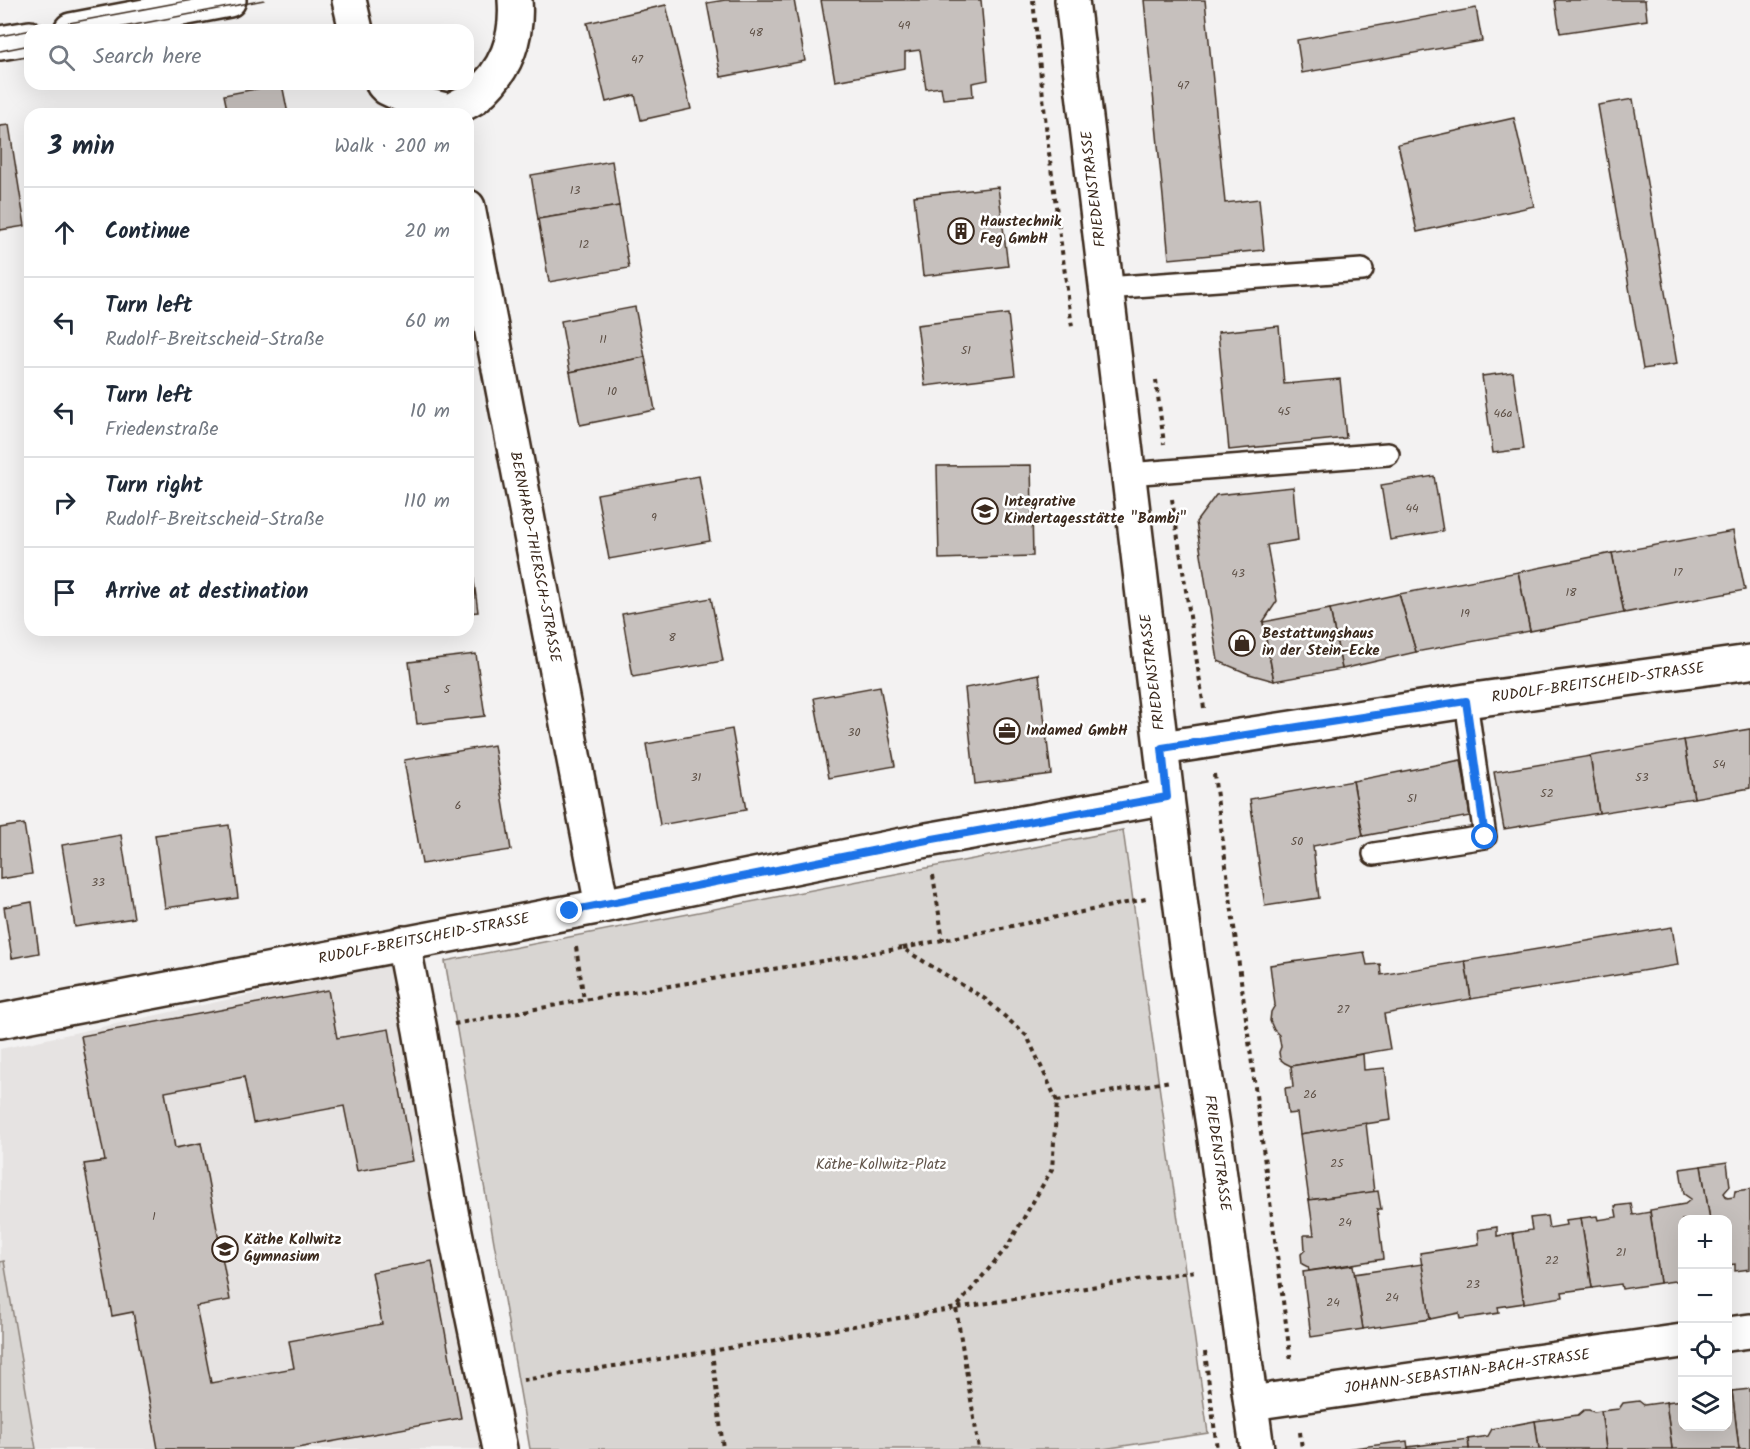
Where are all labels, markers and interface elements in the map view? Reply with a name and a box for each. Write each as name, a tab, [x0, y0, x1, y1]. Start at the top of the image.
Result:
house number: 49	[898, 16, 910, 35]
house number: 48	[749, 23, 764, 42]
search box	[24, 24, 474, 90]
text: Search here	[93, 40, 201, 75]
icon: search	[45, 41, 78, 74]
house number: 47	[631, 50, 644, 69]
house number: 47	[1177, 76, 1190, 95]
text: 3 min	[48, 126, 115, 168]
street label: FRIEDENSTRASSE	[1075, 128, 1113, 249]
text: Walk · 200 m	[334, 131, 450, 163]
house number: 13	[570, 181, 580, 200]
place label: Haustechnik Feg GmbH	[980, 210, 1062, 251]
text: Continue	[105, 215, 190, 250]
icon: ahead	[48, 216, 81, 249]
text: 20 m	[404, 216, 450, 248]
building icon: Haustechnik Feg GmbH	[946, 216, 976, 246]
house number: 12	[579, 235, 589, 254]
text: Turn left	[105, 289, 192, 324]
icon: left	[48, 306, 81, 339]
text: 60 m	[405, 306, 450, 338]
text: Rudolf-Breitscheid-Straße	[105, 324, 324, 356]
house number: 11	[599, 330, 607, 349]
house number: 51	[961, 341, 971, 360]
text: Turn left	[105, 379, 192, 414]
house number: 10	[607, 382, 617, 401]
icon: left	[48, 396, 81, 429]
text: 10 m	[410, 396, 450, 428]
house number: 45	[1277, 402, 1292, 421]
house number: 46a	[1494, 404, 1513, 423]
text: Friedenstraße	[105, 414, 218, 446]
street label: BERNHARD-THIERSCH-STRASSE	[503, 449, 567, 666]
text: Turn right	[105, 469, 203, 504]
icon: right	[48, 486, 81, 519]
text: 110 m	[404, 486, 450, 518]
place label: Integrative Kindertagesstätte "Bambi"	[1004, 490, 1186, 531]
school or university icon: Integrative Kindertagesstätte "Bambi"	[970, 496, 1000, 526]
house number: 44	[1405, 499, 1419, 518]
text: Rudolf-Breitscheid-Straße	[105, 504, 324, 536]
house number: 9	[651, 508, 657, 527]
house number: 17	[1673, 563, 1683, 582]
house number: 43	[1231, 564, 1245, 583]
text: Arrive at destination	[105, 575, 308, 610]
icon: arrive	[48, 576, 81, 609]
house number: 18	[1566, 583, 1577, 602]
house number: 19	[1460, 604, 1470, 623]
street label: FRIEDENSTRASSE	[1134, 611, 1172, 732]
place label: Bestattungshaus in der Stein-Ecke	[1262, 622, 1380, 663]
house number: 8	[668, 628, 676, 647]
shop icon: Bestattungshaus in der Stein-Ecke	[1227, 628, 1257, 658]
street label: RUDOLF-BREITSCHEID-STRASSE	[1490, 656, 1707, 710]
house number: 5	[444, 680, 452, 699]
office icon: Indamed GmbH	[992, 716, 1022, 746]
place label: Indamed GmbH	[1026, 719, 1128, 743]
house number: 30	[848, 723, 860, 742]
house number: 54	[1712, 755, 1726, 774]
house number: 31	[691, 768, 702, 787]
house number: 53	[1635, 768, 1649, 787]
house number: 52	[1540, 784, 1554, 803]
house number: 51	[1407, 789, 1417, 808]
house number: 6	[455, 796, 461, 815]
route start	[1471, 823, 1497, 849]
house number: 50	[1291, 832, 1303, 851]
house number: 33	[91, 873, 105, 892]
route end	[556, 897, 582, 923]
street label: RUDOLF-BREITSCHEID-STRASSE	[316, 906, 533, 971]
house number: 27	[1337, 1000, 1350, 1019]
house number: 26	[1303, 1085, 1317, 1104]
street label: FRIEDENSTRASSE	[1197, 1093, 1237, 1214]
park label: Käthe-Kollwitz-Platz	[816, 1153, 947, 1177]
house number: 25	[1330, 1154, 1345, 1173]
house number: 1	[152, 1207, 156, 1226]
house number: 24	[1338, 1213, 1352, 1232]
map controls	[1678, 1215, 1732, 1431]
button: +	[1678, 1215, 1732, 1269]
place label: Käthe Kollwitz Gymnasium	[244, 1228, 341, 1269]
school or university icon: Käthe Kollwitz Gymnasium	[210, 1234, 240, 1264]
house number: 21	[1616, 1243, 1627, 1262]
house number: 22	[1545, 1251, 1559, 1270]
button: −	[1678, 1269, 1732, 1323]
house number: 23	[1466, 1275, 1480, 1294]
house number: 24	[1385, 1288, 1399, 1307]
house number: 24	[1326, 1293, 1340, 1312]
button: locate	[1678, 1323, 1732, 1377]
street label: JOHANN-SEBASTIAN-BACH-STRASSE	[1343, 1343, 1593, 1401]
button: layers	[1678, 1377, 1732, 1431]

